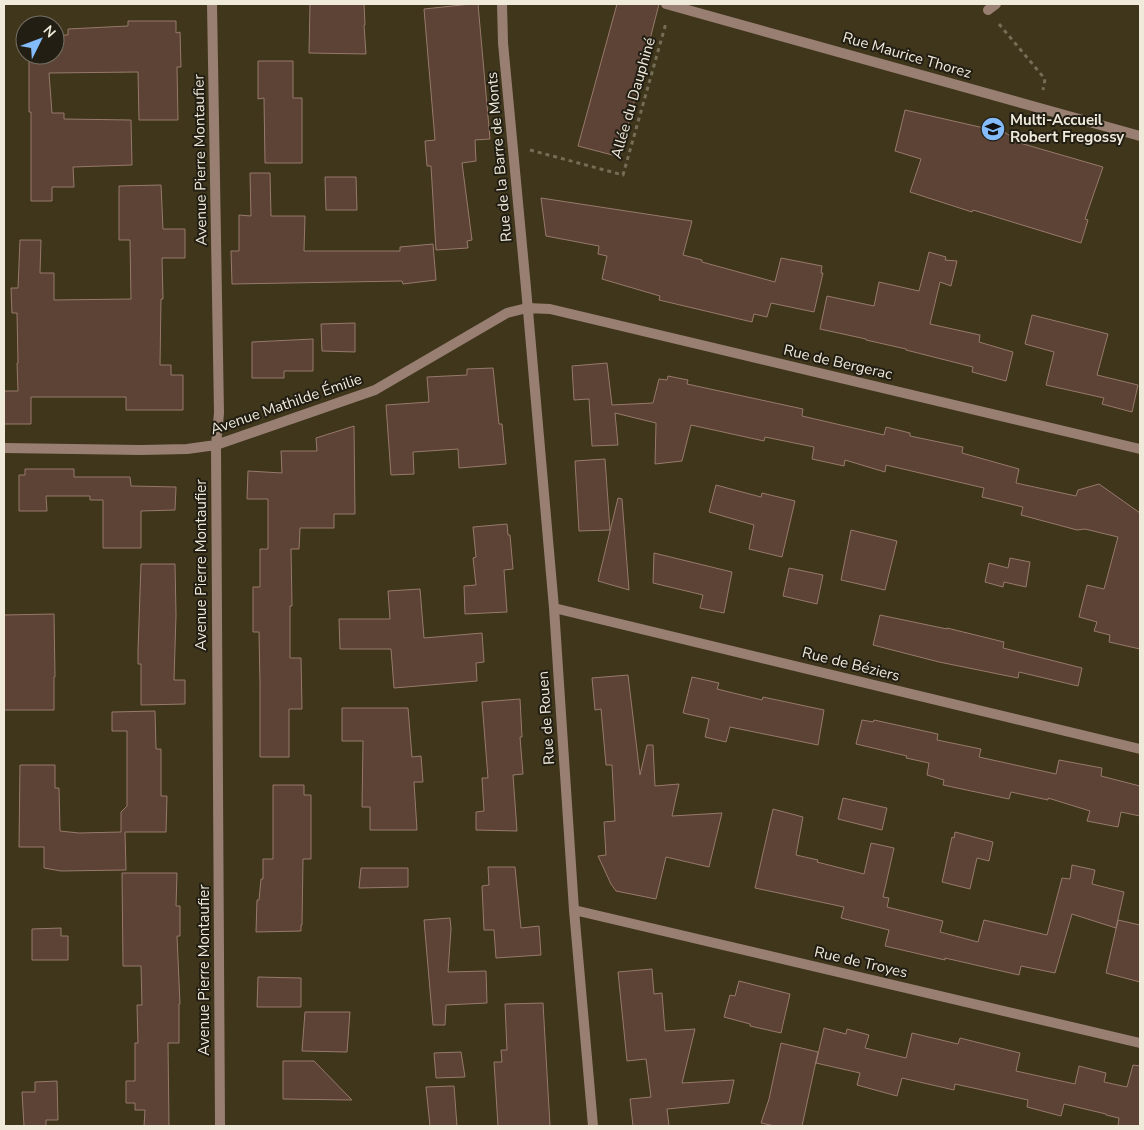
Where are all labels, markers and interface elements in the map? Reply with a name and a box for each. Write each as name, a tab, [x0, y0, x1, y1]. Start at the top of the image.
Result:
north arrow	[15, 15, 65, 65]
text: N	[39, 21, 60, 42]
street label: Rue Maurice Thorez	[840, 27, 974, 83]
street label: Allée du Dauphiné	[606, 35, 660, 161]
street label: Rue de la Barre de Monts	[482, 71, 516, 243]
street label: Avenue Pierre Montaufier	[188, 74, 211, 246]
place label: Multi-Accueil Robert Fregossy	[1010, 110, 1124, 147]
school or university icon: Multi-Accueil Robert Fregossy	[980, 116, 1006, 142]
street label: Rue de Bergerac	[782, 340, 894, 384]
street label: Avenue Mathilde Émilie	[208, 369, 364, 439]
street label: Avenue Pierre Montaufier	[191, 479, 211, 651]
street label: Rue de Béziers	[800, 642, 902, 686]
street label: Rue de Rouen	[533, 670, 559, 766]
street label: Avenue Pierre Montaufier	[194, 884, 214, 1056]
street label: Rue de Troyes	[812, 942, 910, 982]

